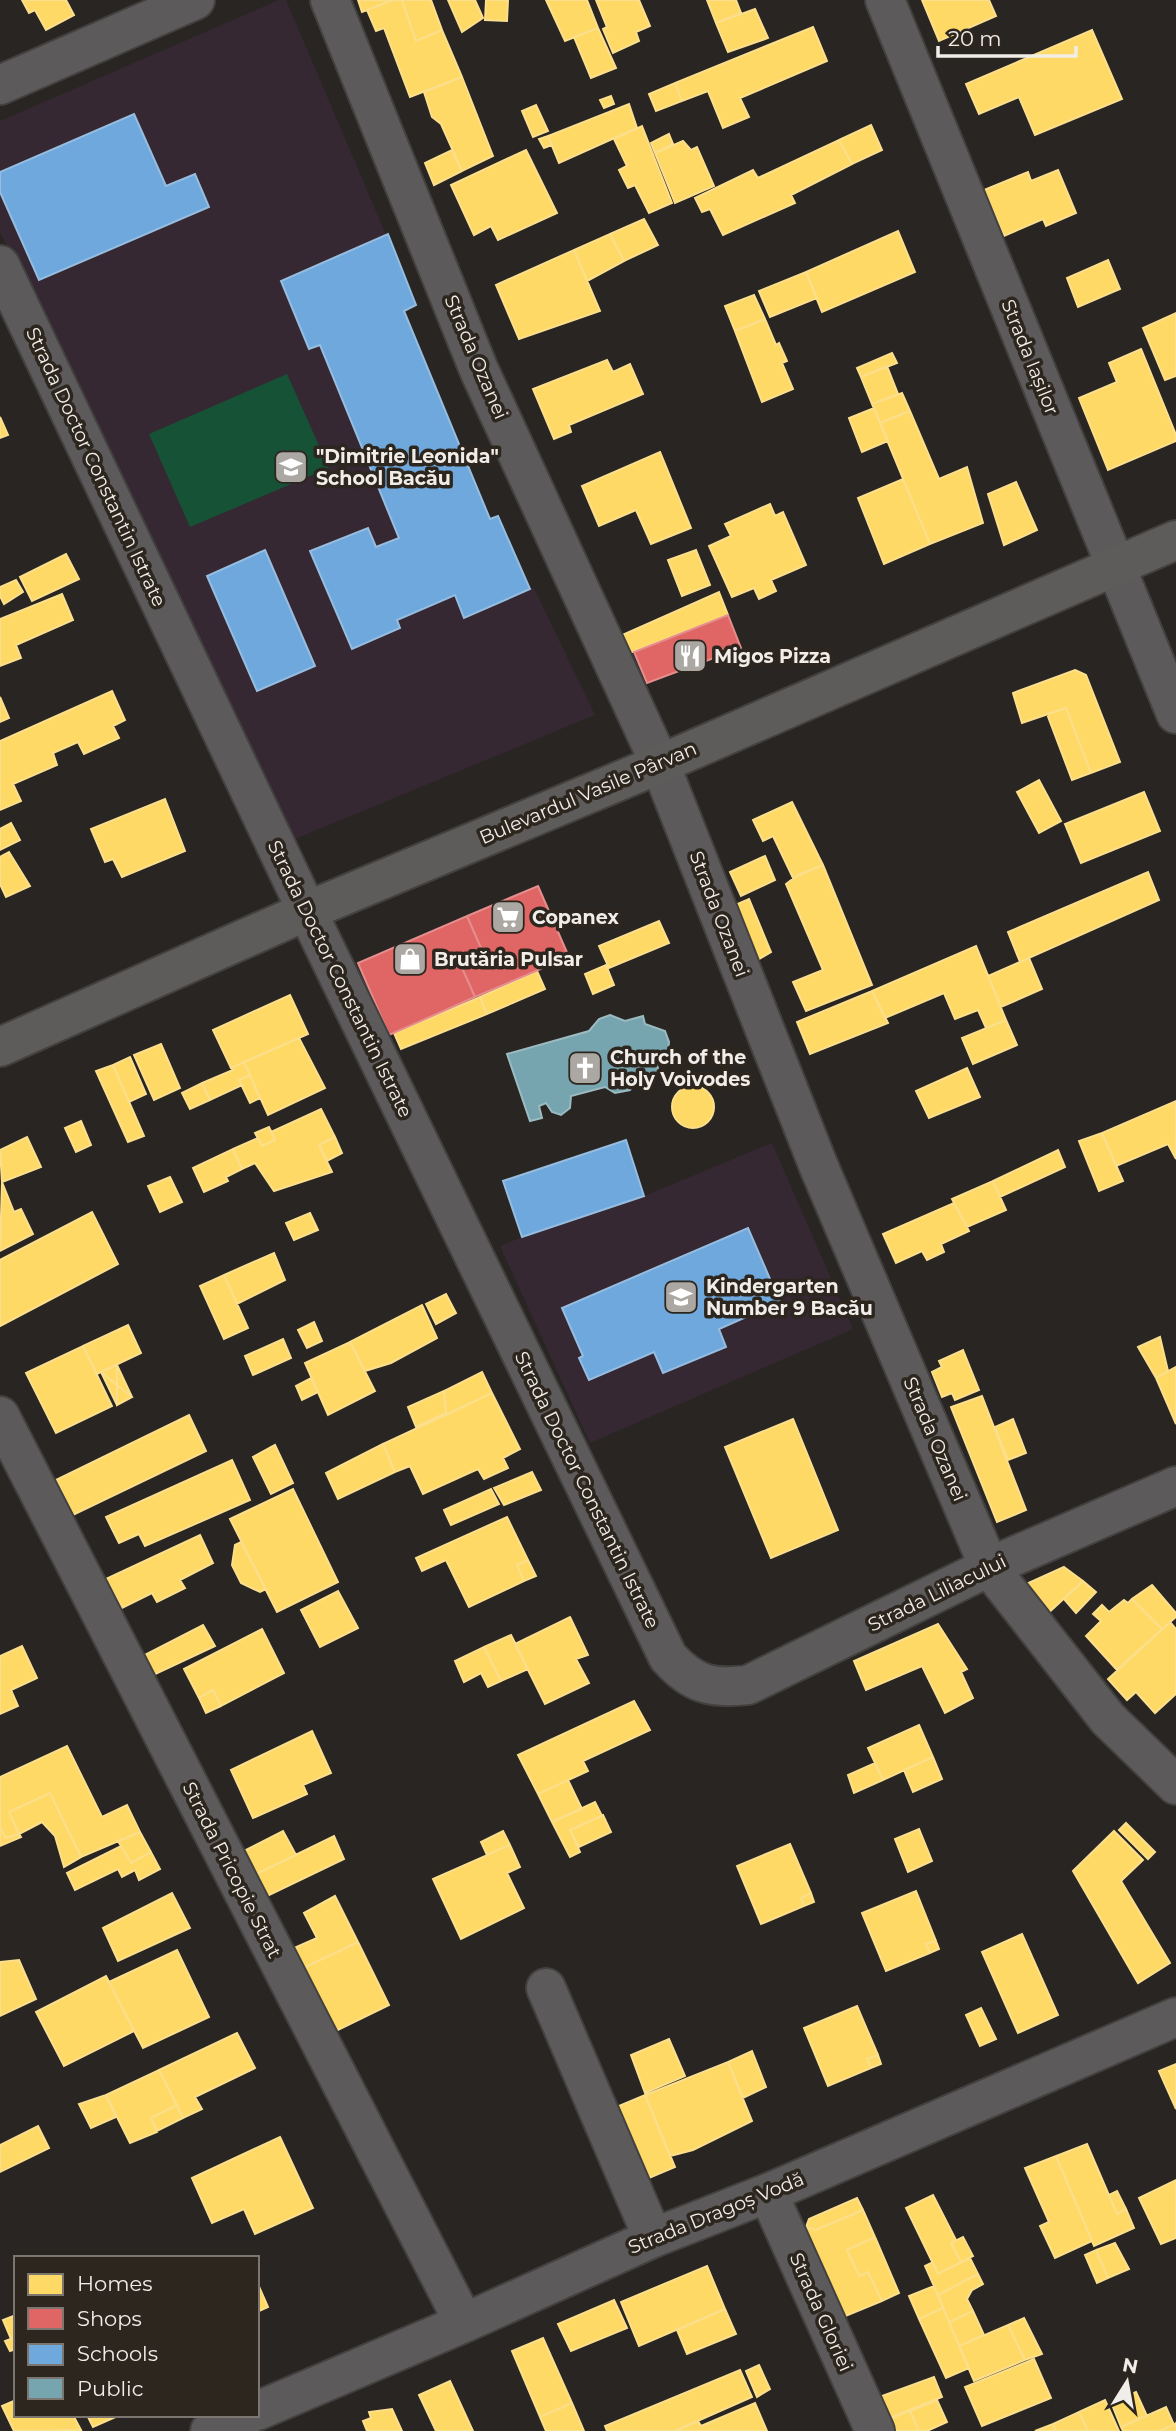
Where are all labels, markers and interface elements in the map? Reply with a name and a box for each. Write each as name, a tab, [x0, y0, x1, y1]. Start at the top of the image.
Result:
scale bar	[938, 14, 1076, 58]
text: 20 m	[948, 26, 1002, 51]
street label: Strada Ozanei	[439, 291, 513, 423]
street label: Strada Iașilor	[995, 296, 1064, 418]
street label: Strada Doctor Constantin Istrate	[21, 324, 171, 610]
place label: "Dimitrie Leonida" School Bacău	[316, 445, 499, 490]
school or university icon: "Dimitrie Leonida" School Bacău	[272, 448, 310, 486]
restaurant icon: Migos Pizza	[671, 637, 709, 675]
place label: Migos Pizza	[714, 645, 831, 668]
street label: Bulevardul Vasile Pârvan	[476, 737, 700, 849]
street label: Strada Doctor Constantin Istrate	[263, 837, 417, 1121]
street label: Strada Ozanei	[684, 848, 754, 980]
supermarket icon: Copanex	[489, 898, 527, 936]
place label: Copanex	[532, 906, 619, 929]
shop icon: Brutăria Pulsar	[391, 940, 429, 978]
place label: Brutăria Pulsar	[434, 948, 583, 971]
place label: Church of the Holy Voivodes	[610, 1046, 750, 1091]
church icon: Church of the Holy Voivodes	[566, 1049, 604, 1087]
place label: Kindergarten Number 9 Bacău	[706, 1275, 873, 1320]
school or university icon: Kindergarten Number 9 Bacău	[662, 1278, 700, 1316]
street label: Strada Doctor Constantin Istrate	[510, 1348, 664, 1632]
street label: Strada Ozanei	[898, 1373, 972, 1505]
street label: Strada Liliacului	[864, 1550, 1010, 1636]
street label: Strada Pricopie Strat	[178, 1778, 286, 1962]
street label: Strada Dragoș Vodă	[625, 2167, 808, 2260]
street label: Strada Gloriei	[785, 2249, 857, 2375]
legend	[14, 2256, 259, 2417]
text: Homes	[77, 2271, 152, 2296]
text: Shops	[77, 2306, 142, 2331]
text: Schools	[77, 2341, 158, 2366]
north arrow	[1092, 2347, 1162, 2417]
text: N	[1120, 2353, 1140, 2379]
text: Public	[77, 2376, 144, 2401]

